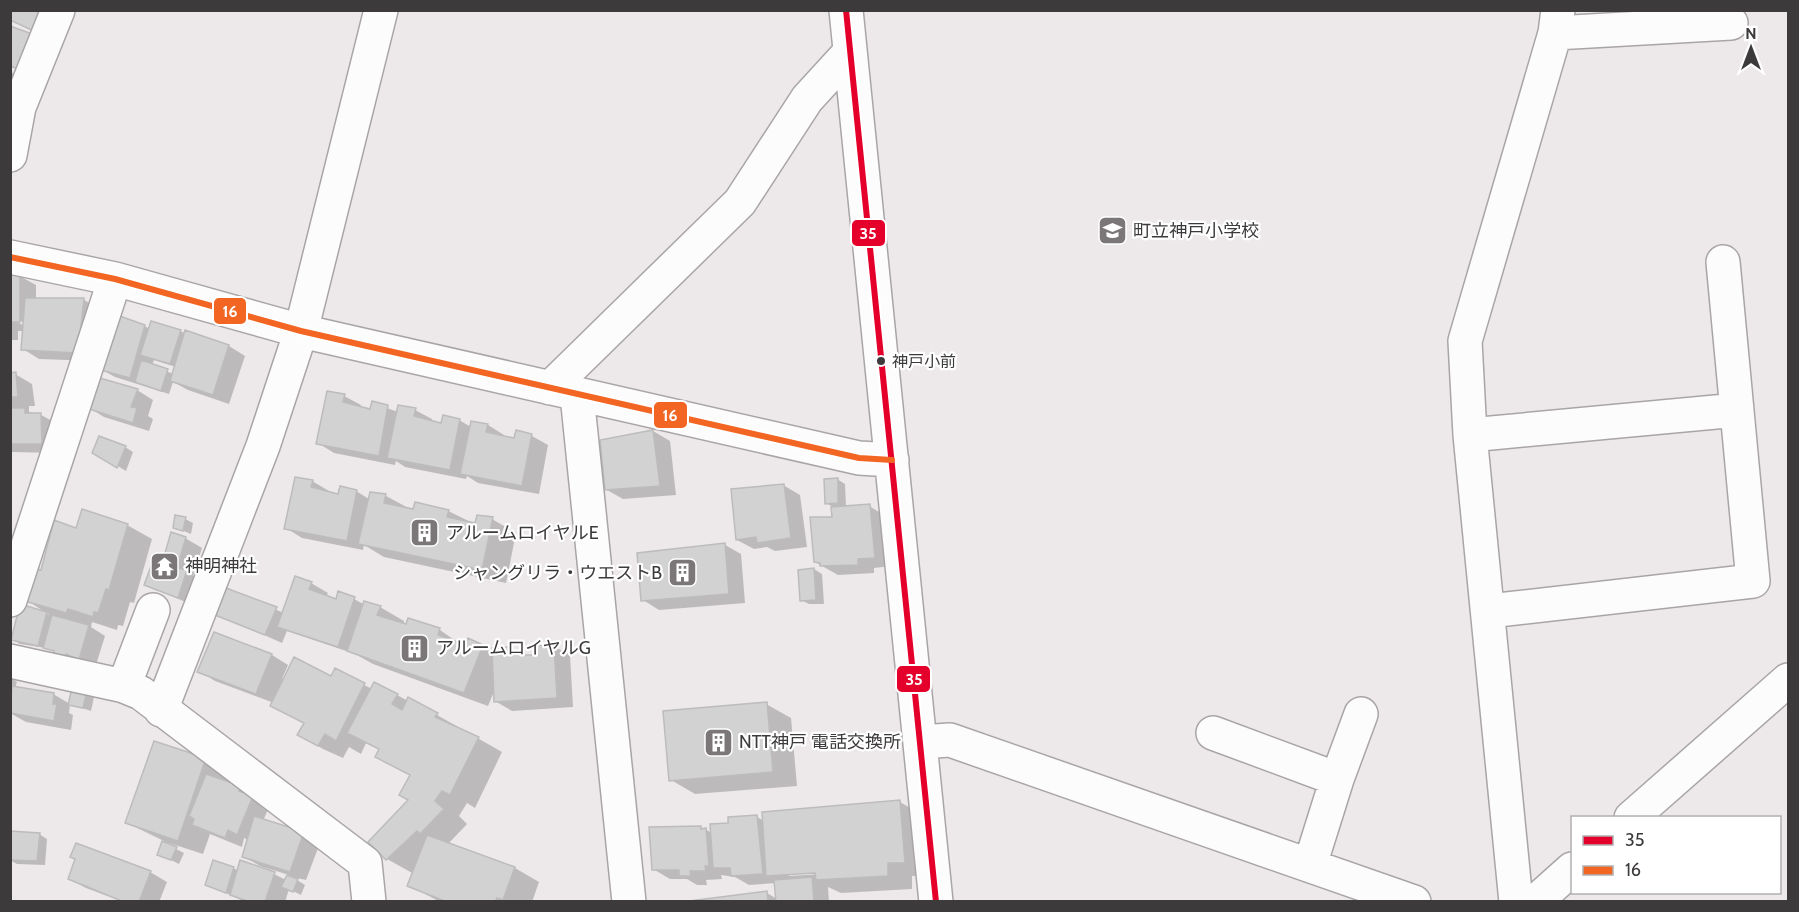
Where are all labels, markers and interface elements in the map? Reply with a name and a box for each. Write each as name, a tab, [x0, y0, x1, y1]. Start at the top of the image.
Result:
north arrow	[1721, 18, 1781, 78]
text: N	[1745, 24, 1757, 43]
school or university icon: 町立神戸小学校	[1096, 215, 1128, 247]
line badge: 35	[851, 219, 886, 247]
place label: 町立神戸小学校	[1133, 220, 1259, 242]
text: 35	[859, 224, 877, 243]
line badge: 16	[213, 297, 247, 325]
text: 16	[223, 302, 237, 321]
place label: 神戸小前	[892, 352, 956, 371]
marker: 神戸小前	[875, 355, 887, 367]
line badge: 16	[653, 401, 688, 429]
text: 16	[663, 406, 677, 425]
building icon: アルームロイヤルE	[409, 517, 441, 549]
place label: アルームロイヤルE	[446, 522, 599, 544]
temple icon: 神明神社	[148, 550, 180, 582]
place label: 神明神社	[185, 555, 257, 577]
building icon: シャングリラ・ウエストB	[667, 557, 699, 589]
place label: シャングリラ・ウエストB	[453, 562, 662, 584]
building icon: アルームロイヤルG	[399, 632, 431, 664]
place label: アルームロイヤルG	[436, 637, 591, 659]
line badge: 35	[896, 665, 931, 693]
text: 35	[905, 670, 923, 689]
building icon: NTT神戸 電話交換所	[702, 726, 734, 758]
place label: NTT神戸 電話交換所	[739, 731, 901, 753]
legend	[1571, 816, 1781, 894]
text: 35	[1625, 829, 1644, 851]
text: 16	[1625, 859, 1641, 881]

